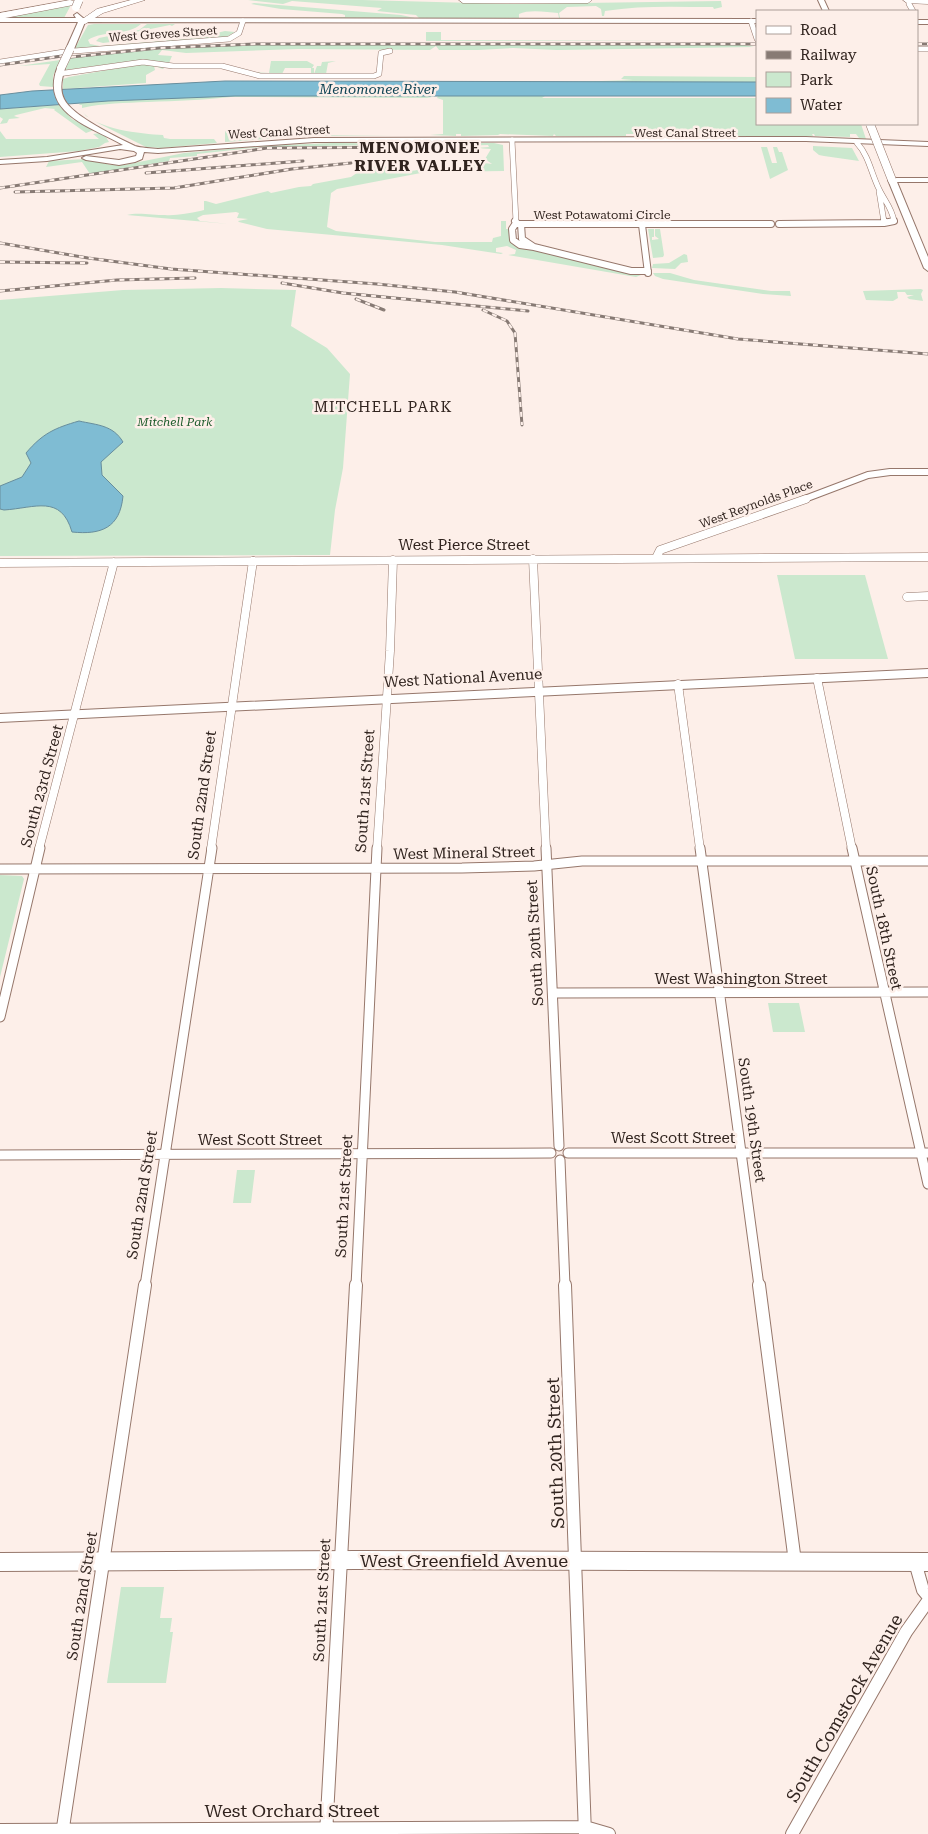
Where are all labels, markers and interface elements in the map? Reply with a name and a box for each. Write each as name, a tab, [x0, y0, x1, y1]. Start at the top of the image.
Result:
legend	[756, 10, 918, 125]
text: Road	[800, 21, 837, 39]
street label: West Greves Street	[108, 23, 218, 45]
text: Railway	[800, 46, 857, 64]
text: Park	[800, 71, 834, 89]
water label: Menomonee River	[318, 81, 437, 97]
text: Water	[800, 96, 842, 114]
street label: West Canal Street	[228, 122, 331, 142]
street label: West Canal Street	[634, 126, 737, 140]
district label: MENOMONEE RIVER VALLEY	[354, 138, 486, 175]
street label: West Potawatomi Circle	[533, 208, 671, 222]
district label: MITCHELL PARK	[314, 398, 452, 416]
park label: Mitchell Park	[136, 415, 213, 429]
street label: West Reynolds Place	[697, 477, 815, 531]
street label: West Pierce Street	[398, 536, 530, 554]
street label: West National Avenue	[383, 665, 543, 691]
street label: South 23rd Street	[17, 722, 67, 849]
street label: South 21st Street	[352, 728, 378, 853]
street label: South 22nd Street	[184, 729, 220, 861]
street label: West Mineral Street	[393, 843, 536, 863]
street label: South 18th Street	[862, 864, 906, 992]
street label: South 20th Street	[523, 879, 547, 1006]
street label: West Washington Street	[654, 970, 828, 988]
street label: South 19th Street	[734, 1056, 770, 1184]
street label: South 22nd Street	[123, 1129, 161, 1261]
street label: West Scott Street	[611, 1129, 736, 1147]
street label: West Scott Street	[198, 1131, 323, 1149]
street label: South 21st Street	[332, 1133, 356, 1258]
street label: South 20th Street	[542, 1377, 568, 1529]
street label: South 22nd Street	[63, 1530, 101, 1662]
street label: South 21st Street	[310, 1537, 334, 1662]
street label: West Greenfield Avenue	[360, 1550, 568, 1571]
street label: South Comstock Avenue	[781, 1610, 907, 1806]
street label: West Orchard Street	[204, 1800, 380, 1821]

